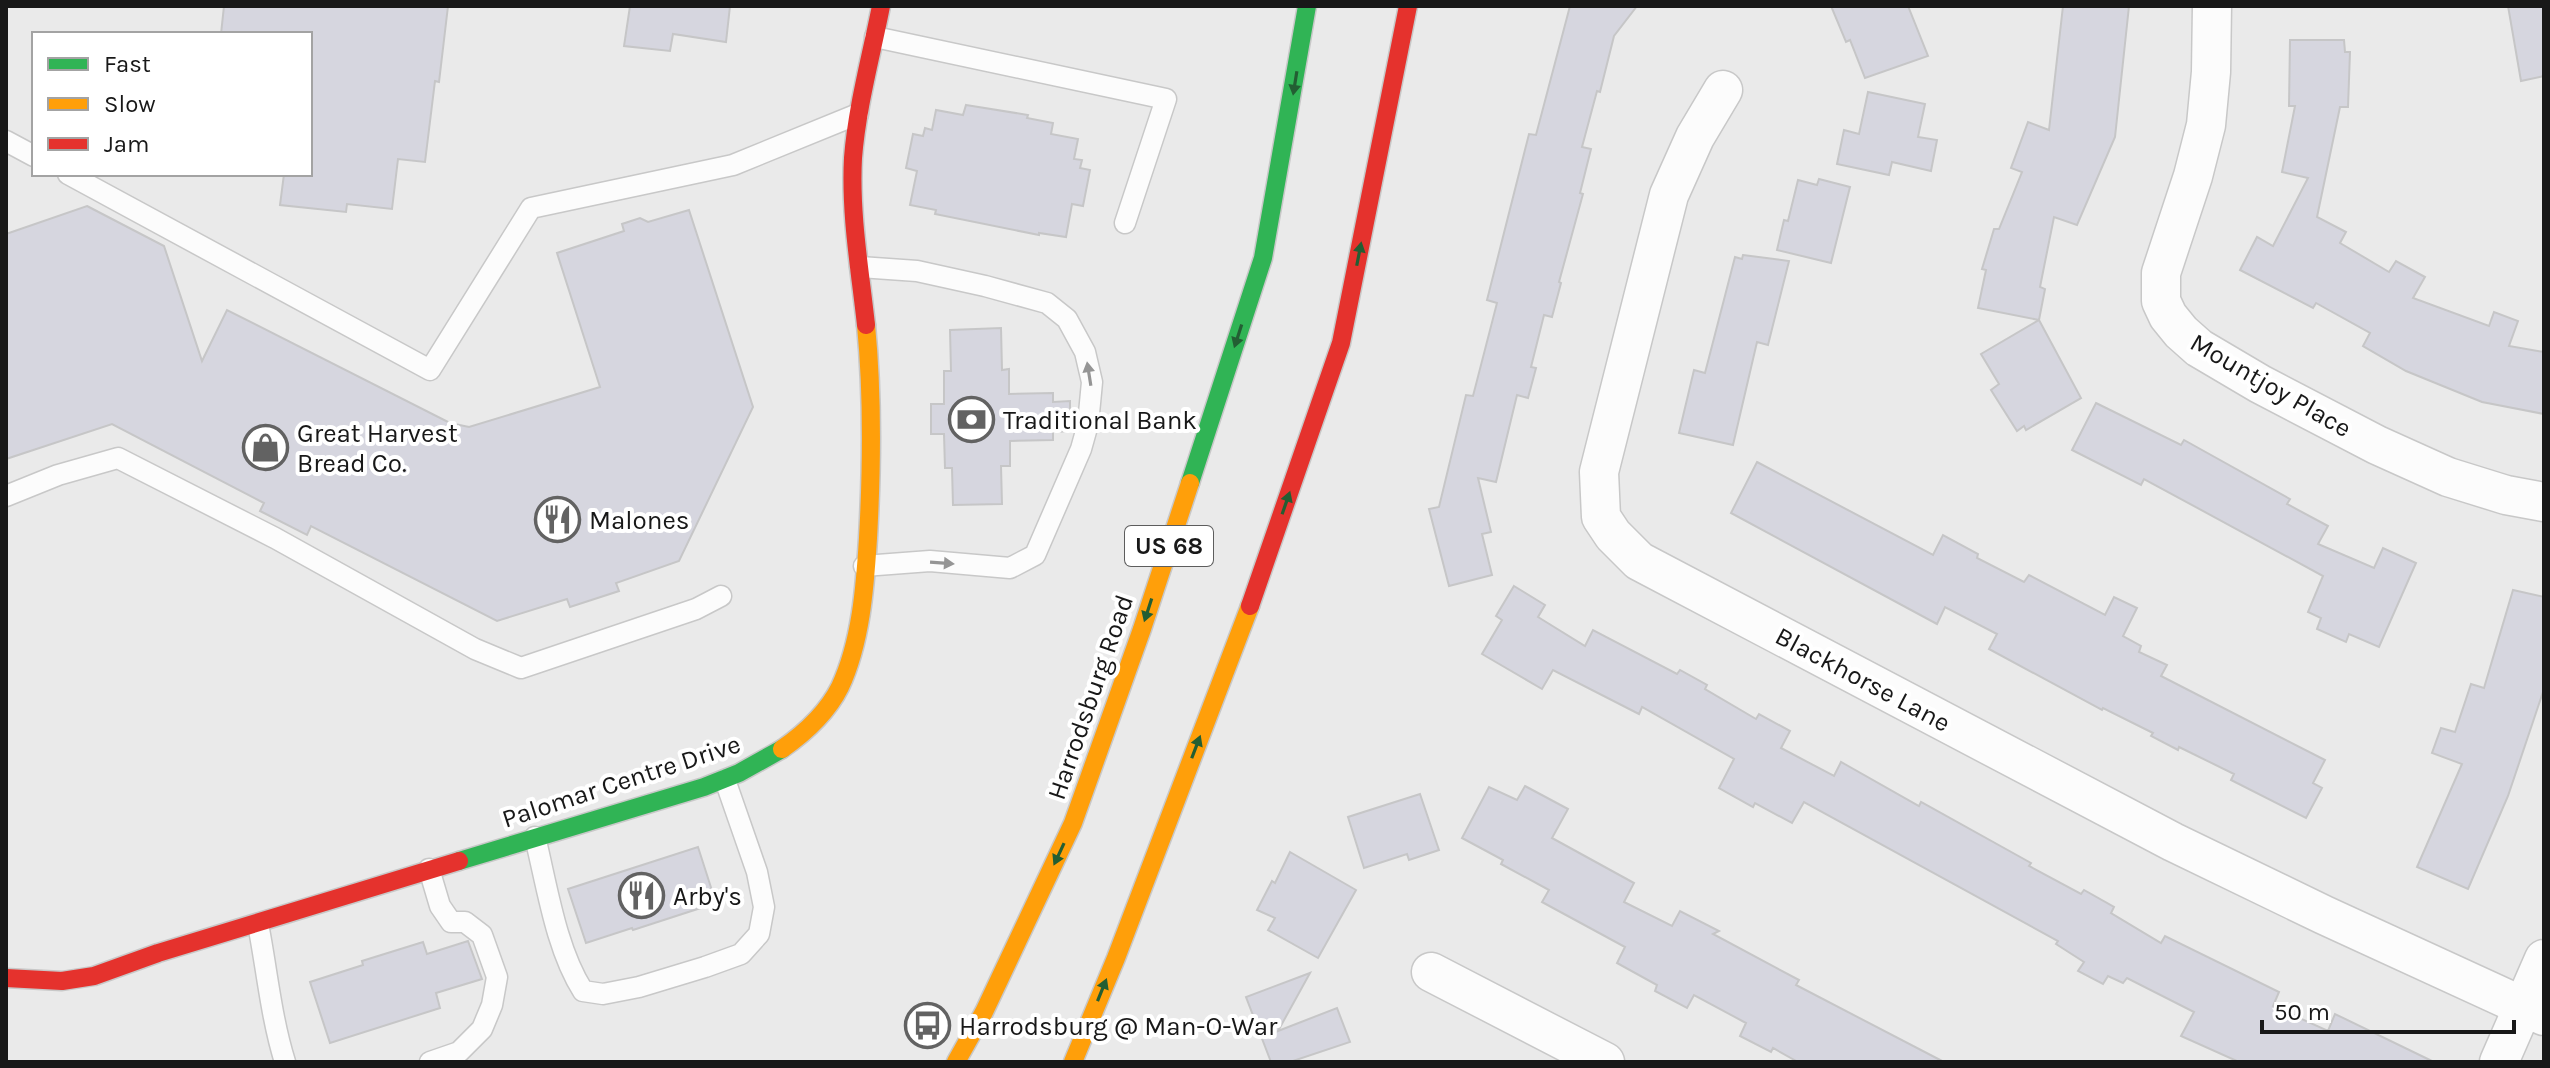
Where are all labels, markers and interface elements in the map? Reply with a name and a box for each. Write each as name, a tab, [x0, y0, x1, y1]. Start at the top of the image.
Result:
legend	[32, 32, 312, 176]
text: Fast	[104, 50, 151, 78]
one-way arrow	[1288, 71, 1301, 96]
text: Slow	[104, 90, 156, 118]
text: Jam	[104, 130, 149, 158]
one-way arrow	[1353, 242, 1365, 267]
one-way arrow	[1231, 325, 1244, 349]
street label: Mountjoy Place	[2185, 327, 2357, 444]
one-way arrow	[1082, 361, 1095, 386]
bank icon: Traditional Bank	[948, 396, 996, 444]
place label: Traditional Bank	[1003, 405, 1197, 436]
place label: Great Harvest Bread Co.	[297, 418, 458, 479]
shop icon: Great Harvest Bread Co.	[242, 424, 290, 472]
one-way arrow	[1280, 491, 1292, 515]
restaurant icon: Malones	[534, 496, 582, 544]
place label: Malones	[589, 505, 690, 536]
road number: US 68	[1125, 526, 1213, 566]
one-way arrow	[930, 557, 955, 570]
street label: Harrodsburg Road	[1041, 591, 1140, 804]
one-way arrow	[1142, 598, 1154, 622]
street label: Blackhorse Lane	[1770, 620, 1956, 739]
street label: Palomar Centre Drive	[498, 728, 744, 835]
one-way arrow	[1190, 735, 1203, 759]
one-way arrow	[1052, 842, 1066, 865]
restaurant icon: Arby's	[618, 872, 666, 920]
place label: Arby's	[673, 881, 742, 912]
one-way arrow	[1096, 978, 1109, 1002]
scale bar	[2262, 984, 2514, 1034]
text: 50 m	[2274, 998, 2330, 1026]
bus stop icon: Harrodsburg @ Man-O-War	[904, 1002, 952, 1050]
place label: Harrodsburg @ Man-O-War	[959, 1011, 1278, 1042]

